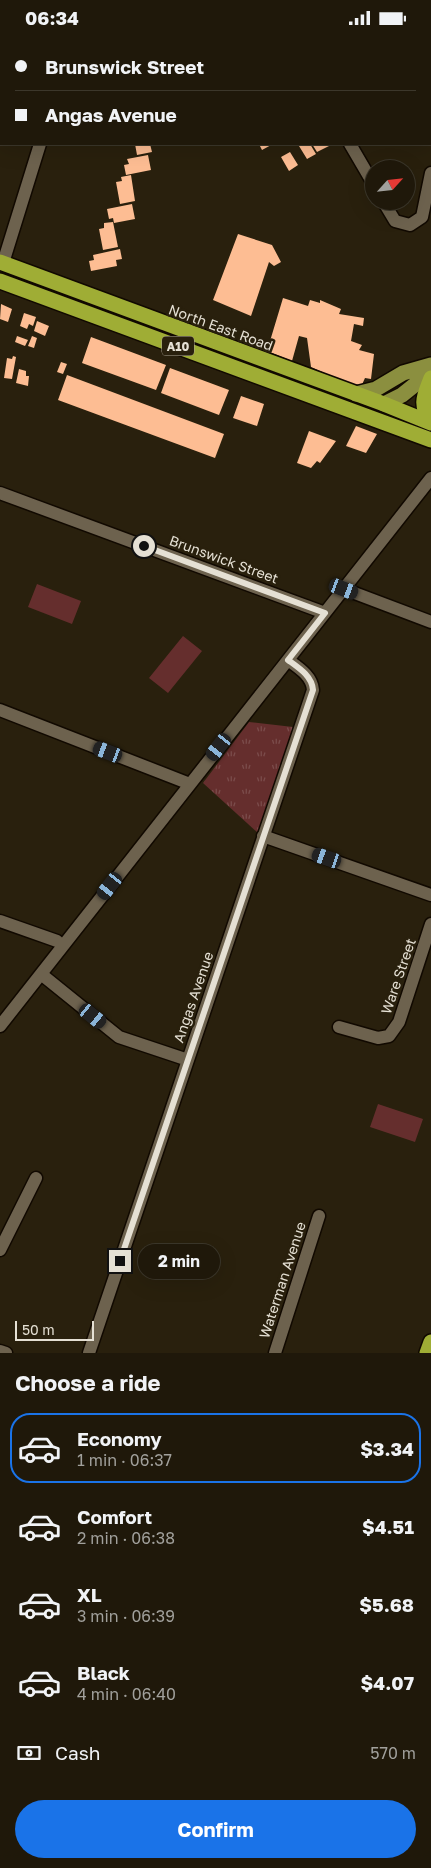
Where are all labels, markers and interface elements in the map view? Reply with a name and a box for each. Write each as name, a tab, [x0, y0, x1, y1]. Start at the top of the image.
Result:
text: 06:34	[25, 6, 79, 29]
text: Brunswick Street	[45, 55, 204, 78]
text: Angas Avenue	[45, 103, 177, 126]
north arrow	[365, 160, 415, 210]
map controls	[365, 160, 415, 210]
street label: North East Road	[167, 300, 275, 354]
road number: A10	[162, 337, 194, 356]
street label: Brunswick Street	[167, 531, 281, 587]
route start	[133, 535, 155, 557]
car	[327, 577, 360, 601]
car	[203, 731, 234, 763]
car	[91, 740, 124, 764]
car	[310, 846, 343, 870]
car	[94, 870, 125, 902]
street label: Ware Street	[377, 936, 419, 1016]
street label: Angas Avenue	[170, 949, 216, 1045]
car	[76, 1001, 109, 1031]
street label: Waterman Avenue	[255, 1220, 309, 1340]
callout: 2 min	[138, 1243, 220, 1279]
route end	[109, 1250, 131, 1272]
text: 2 min	[158, 1251, 200, 1271]
scale bar	[15, 1318, 94, 1341]
text: 50 m	[22, 1321, 55, 1338]
text: Choose a ride	[15, 1369, 161, 1396]
icon: car	[17, 1426, 62, 1471]
text: Economy	[77, 1427, 162, 1450]
text: $3.34	[360, 1437, 414, 1460]
text: 1 min · 06:37	[77, 1450, 172, 1470]
icon: car	[17, 1504, 62, 1549]
text: Comfort	[77, 1505, 152, 1528]
text: $4.51	[362, 1515, 414, 1538]
text: 2 min · 06:38	[77, 1528, 175, 1548]
icon: car	[17, 1582, 62, 1627]
text: XL	[77, 1583, 102, 1606]
text: $5.68	[359, 1593, 414, 1616]
text: 3 min · 06:39	[77, 1606, 175, 1626]
icon: car	[17, 1660, 62, 1705]
text: Black	[77, 1661, 130, 1684]
text: $4.07	[361, 1671, 414, 1694]
text: 4 min · 06:40	[77, 1684, 176, 1704]
icon: cash	[15, 1739, 43, 1767]
text: Cash	[55, 1741, 100, 1764]
text: 570 m	[370, 1743, 416, 1763]
button: Confirm	[15, 1800, 416, 1858]

